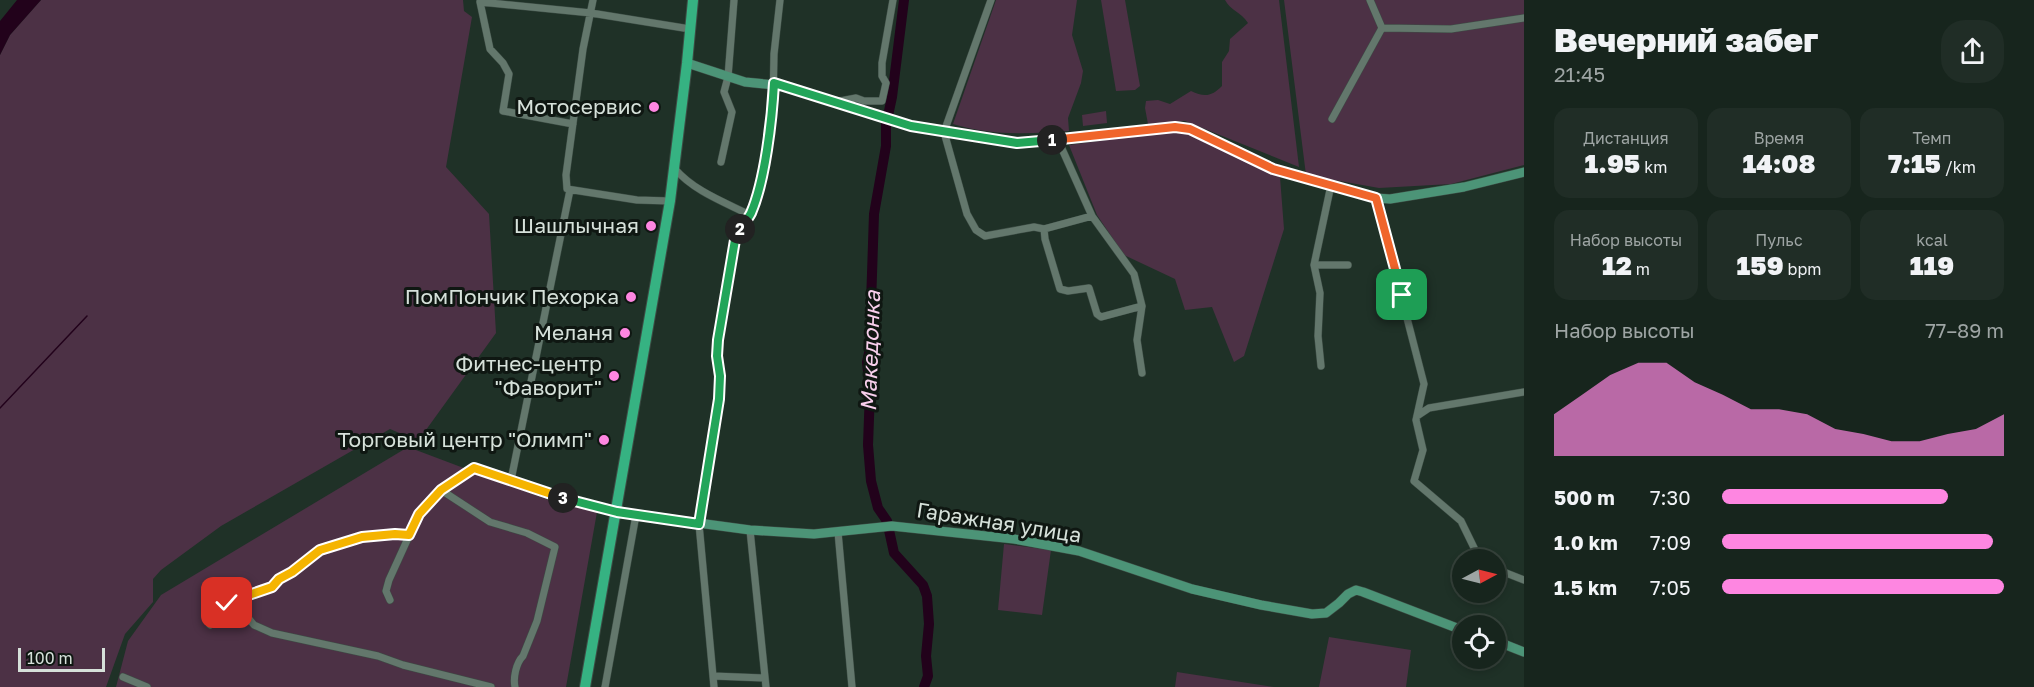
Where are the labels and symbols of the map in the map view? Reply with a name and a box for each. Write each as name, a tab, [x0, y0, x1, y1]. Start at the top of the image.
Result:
place label: Мотосервис	[516, 93, 642, 119]
marker: Мотосервис	[647, 100, 661, 114]
pin: 1	[1037, 125, 1067, 155]
place label: Шашлычная	[514, 212, 639, 238]
pin: 2	[725, 214, 755, 244]
marker: Шашлычная	[644, 219, 658, 233]
pin	[1376, 269, 1427, 320]
place label: ПомПончик Пехорка	[405, 283, 619, 309]
water label: Македонка	[854, 289, 885, 412]
marker: ПомПончик Пехорка	[624, 290, 638, 304]
place label: Меланя	[534, 319, 613, 345]
marker: Меланя	[618, 326, 632, 340]
place label: Фитнес-центр "Фаворит"	[455, 350, 602, 400]
marker: Фитнес-центр "Фаворит"	[607, 369, 621, 383]
place label: Торговый центр "Олимп"	[337, 426, 592, 452]
marker: Торговый центр "Олимп"	[597, 433, 611, 447]
pin: 3	[548, 483, 578, 513]
street label: Гаражная улица	[915, 496, 1083, 548]
north arrow	[1452, 549, 1506, 603]
pin	[201, 577, 252, 628]
scale bar	[18, 645, 105, 672]

